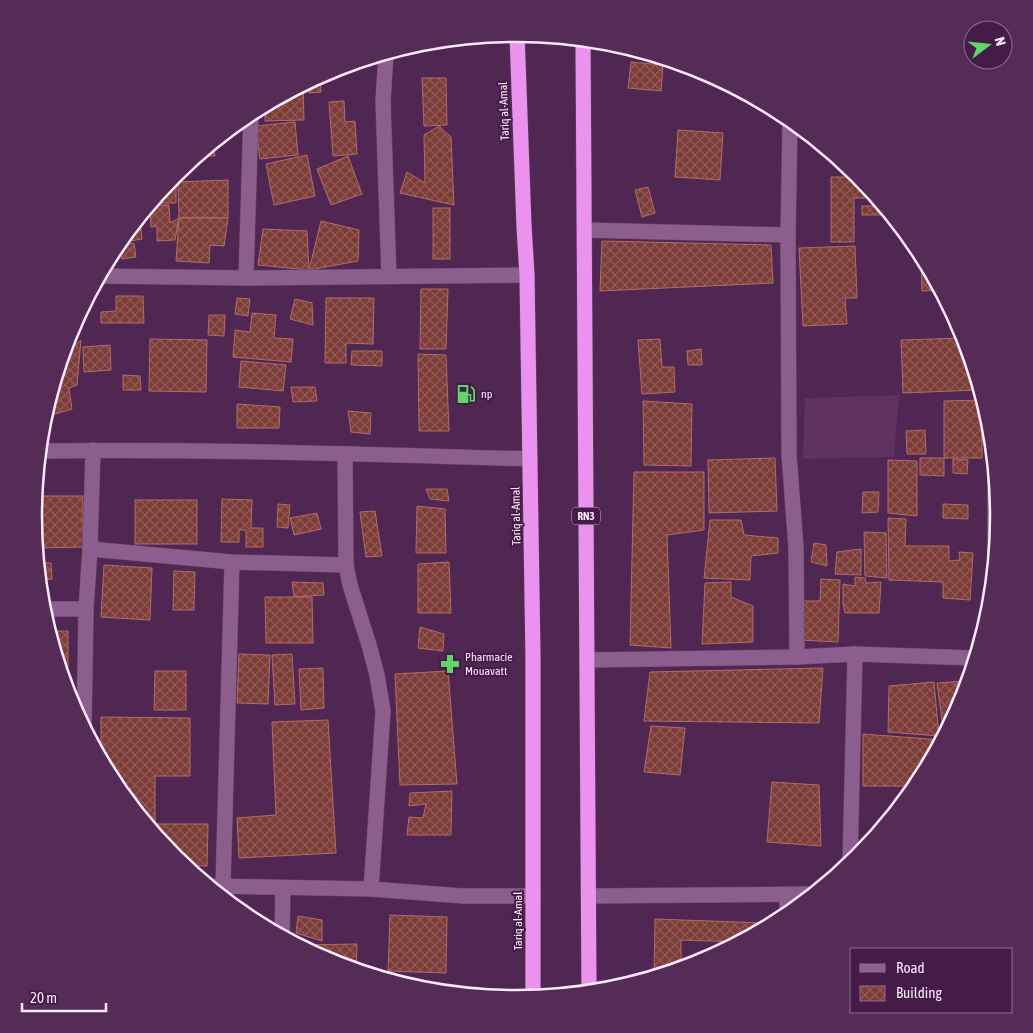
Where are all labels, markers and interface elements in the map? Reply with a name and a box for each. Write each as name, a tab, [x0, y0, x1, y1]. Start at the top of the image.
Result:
north arrow	[963, 20, 1013, 70]
text: N	[992, 35, 1009, 48]
street label: Tariq al-Amal	[496, 81, 512, 141]
fuel station icon: np	[455, 383, 477, 405]
place label: np	[481, 387, 493, 401]
street label: Tariq al-Amal	[508, 486, 524, 545]
road number: RN3	[572, 508, 600, 524]
place label: Pharmacie Mouavatt	[465, 650, 513, 678]
pharmacy icon: Pharmacie Mouavatt	[439, 653, 461, 675]
street label: Tariq al-Amal	[511, 891, 525, 950]
legend	[850, 948, 1013, 1013]
text: Road	[896, 959, 925, 976]
scale bar	[22, 980, 106, 1012]
text: Building	[896, 984, 942, 1001]
text: 20 m	[30, 989, 57, 1006]

